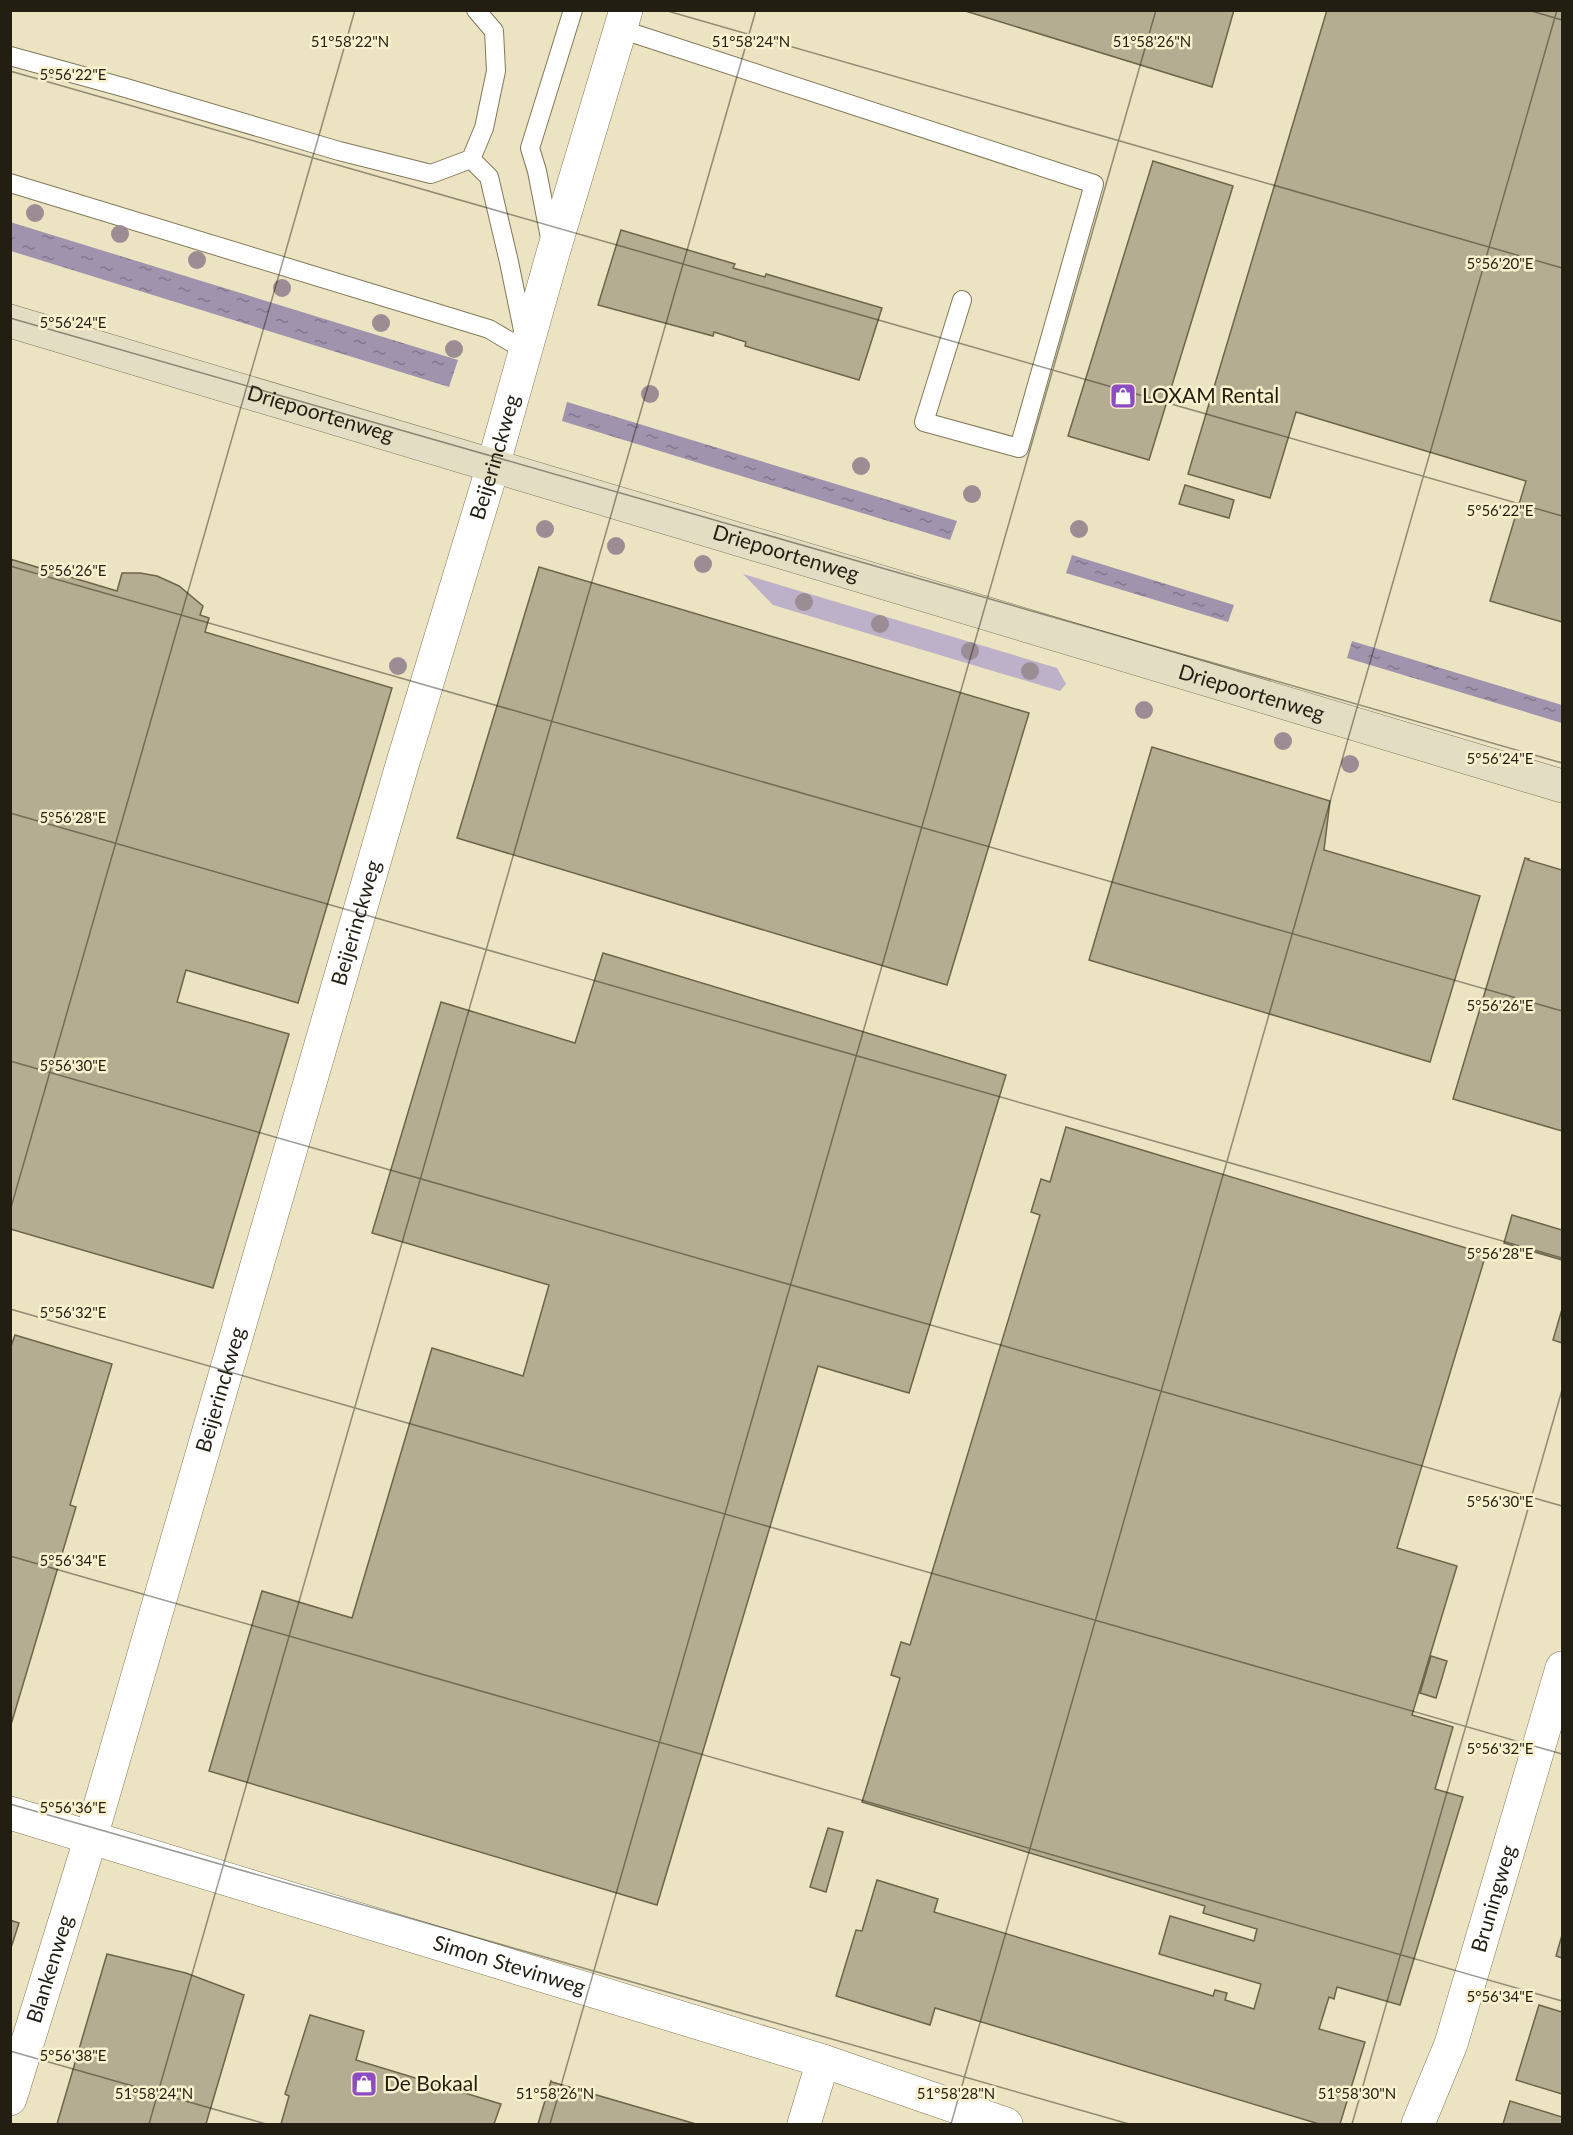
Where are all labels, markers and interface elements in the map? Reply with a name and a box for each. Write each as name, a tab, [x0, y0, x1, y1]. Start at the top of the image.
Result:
text: 51°58'22"N	[311, 32, 389, 50]
text: 51°58'24"N	[712, 32, 790, 50]
text: 51°58'26"N	[1113, 32, 1191, 50]
text: 5°56'22"E	[40, 65, 107, 83]
text: 5°56'20"E	[1467, 254, 1534, 272]
text: 5°56'24"E	[40, 313, 107, 331]
street label: Driepoortenweg	[245, 379, 397, 446]
shop icon: LOXAM Rental	[1108, 381, 1138, 411]
place label: LOXAM Rental	[1142, 382, 1279, 407]
street label: Beijerinckweg	[463, 391, 524, 522]
text: 5°56'22"E	[1467, 501, 1534, 519]
street label: Driepoortenweg	[710, 518, 863, 586]
text: 5°56'26"E	[40, 561, 107, 579]
street label: Driepoortenweg	[1176, 658, 1328, 725]
text: 5°56'24"E	[1467, 749, 1534, 767]
text: 5°56'28"E	[40, 808, 107, 826]
street label: Beijerinckweg	[325, 857, 385, 988]
text: 5°56'26"E	[1467, 996, 1534, 1014]
text: 5°56'30"E	[40, 1056, 107, 1074]
text: 5°56'28"E	[1467, 1244, 1534, 1262]
text: 5°56'32"E	[40, 1303, 107, 1321]
street label: Beijerinckweg	[189, 1324, 249, 1455]
text: 5°56'30"E	[1467, 1492, 1534, 1510]
text: 5°56'34"E	[40, 1551, 107, 1569]
text: 5°56'32"E	[1467, 1739, 1534, 1757]
text: 5°56'36"E	[40, 1798, 107, 1816]
street label: Bruningweg	[1465, 1842, 1520, 1955]
street label: Blankenweg	[20, 1911, 77, 2026]
street label: Simon Stevinweg	[431, 1929, 589, 1999]
text: 5°56'34"E	[1467, 1987, 1534, 2005]
text: 5°56'38"E	[40, 2046, 107, 2064]
shop icon: De Bokaal	[349, 2069, 379, 2099]
place label: De Bokaal	[384, 2070, 478, 2095]
text: 51°58'24"N	[115, 2084, 193, 2102]
text: 51°58'26"N	[516, 2084, 594, 2102]
text: 51°58'28"N	[917, 2084, 995, 2102]
text: 51°58'30"N	[1318, 2084, 1396, 2102]

